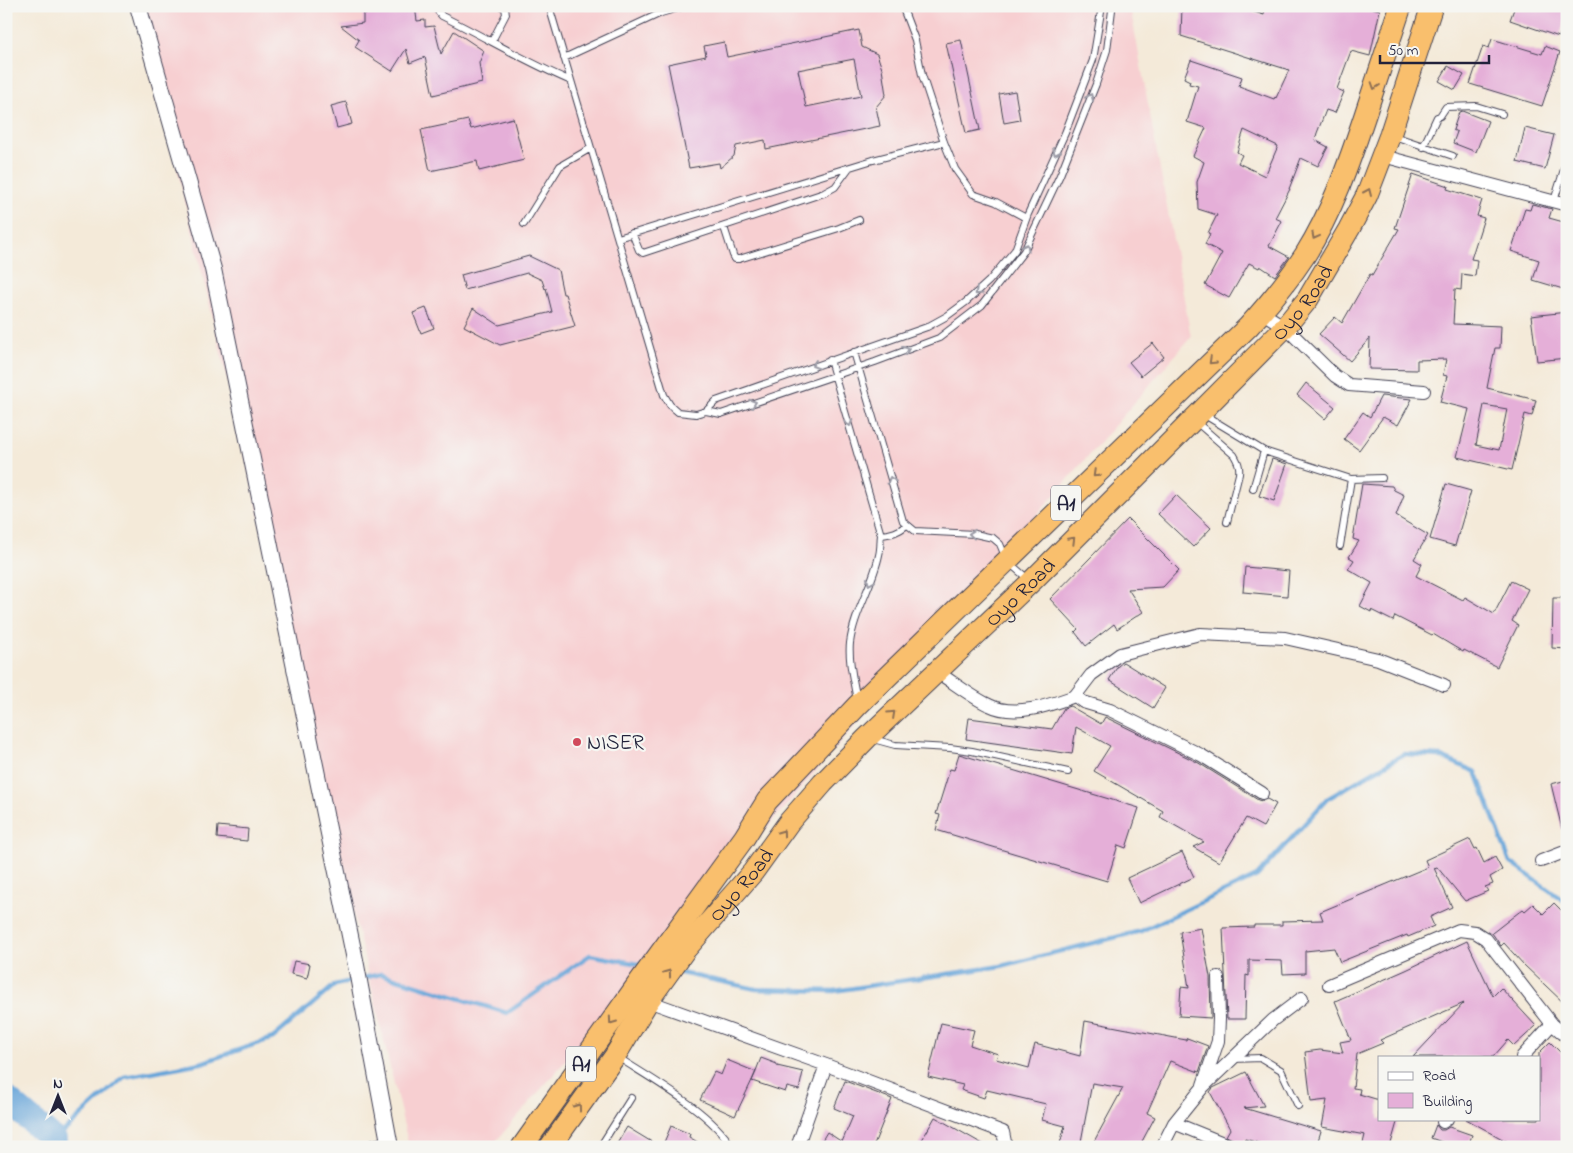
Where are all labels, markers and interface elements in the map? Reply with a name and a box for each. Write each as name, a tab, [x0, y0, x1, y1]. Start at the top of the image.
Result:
scale bar	[1380, 32, 1489, 64]
text: 50 m	[1388, 40, 1419, 62]
one-way arrow	[1371, 81, 1381, 89]
one-way arrow	[1085, 94, 1095, 102]
one-way arrow	[1052, 147, 1063, 156]
one-way arrow	[1361, 188, 1372, 197]
one-way arrow	[1311, 231, 1321, 240]
one-way arrow	[1020, 243, 1030, 252]
street label: Oyo Road	[1266, 260, 1342, 349]
one-way arrow	[974, 286, 983, 295]
one-way arrow	[901, 346, 910, 356]
one-way arrow	[1209, 355, 1218, 364]
one-way arrow	[811, 359, 820, 369]
one-way arrow	[748, 399, 756, 409]
one-way arrow	[844, 419, 854, 427]
one-way arrow	[1092, 469, 1101, 478]
one-way arrow	[887, 476, 897, 484]
road number: A1	[1051, 486, 1081, 520]
one-way arrow	[968, 529, 976, 540]
one-way arrow	[1066, 537, 1075, 546]
street label: Oyo Road	[979, 552, 1064, 635]
one-way arrow	[866, 577, 876, 586]
one-way arrow	[887, 711, 896, 720]
place label: NISER	[587, 729, 644, 759]
marker: NISER	[571, 736, 583, 748]
one-way arrow	[776, 830, 784, 839]
street label: Oyo Road	[703, 843, 782, 929]
one-way arrow	[662, 970, 671, 979]
one-way arrow	[609, 1015, 618, 1025]
road number: A1	[566, 1046, 596, 1082]
legend	[1378, 1056, 1540, 1120]
text: Road	[1423, 1065, 1456, 1087]
north arrow	[32, 1070, 82, 1120]
text: N	[53, 1074, 63, 1095]
text: Building	[1422, 1091, 1472, 1114]
one-way arrow	[572, 1103, 581, 1113]

